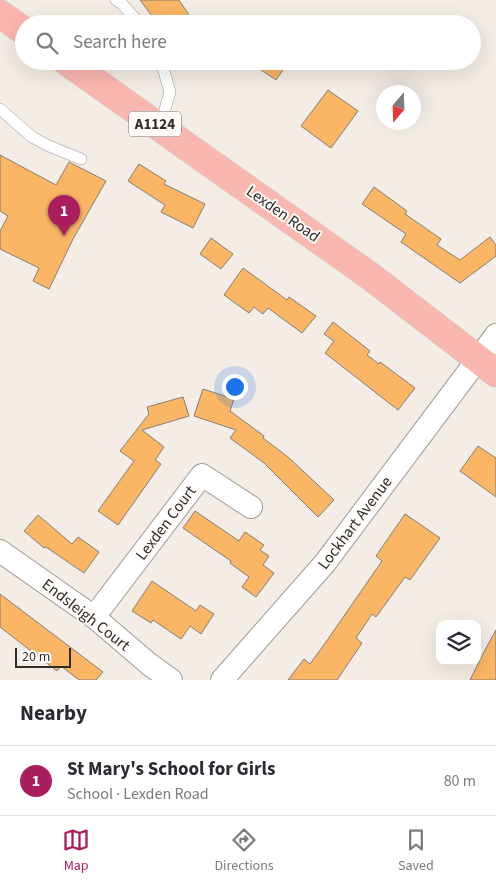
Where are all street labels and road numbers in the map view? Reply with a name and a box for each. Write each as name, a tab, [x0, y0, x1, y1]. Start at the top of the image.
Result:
road number: A1124	[129, 112, 181, 136]
street label: Lexden Road	[242, 181, 324, 247]
street label: Lockhart Avenue	[313, 472, 397, 574]
street label: Lexden Court	[131, 481, 202, 565]
street label: Endsleigh Court	[37, 574, 135, 657]

